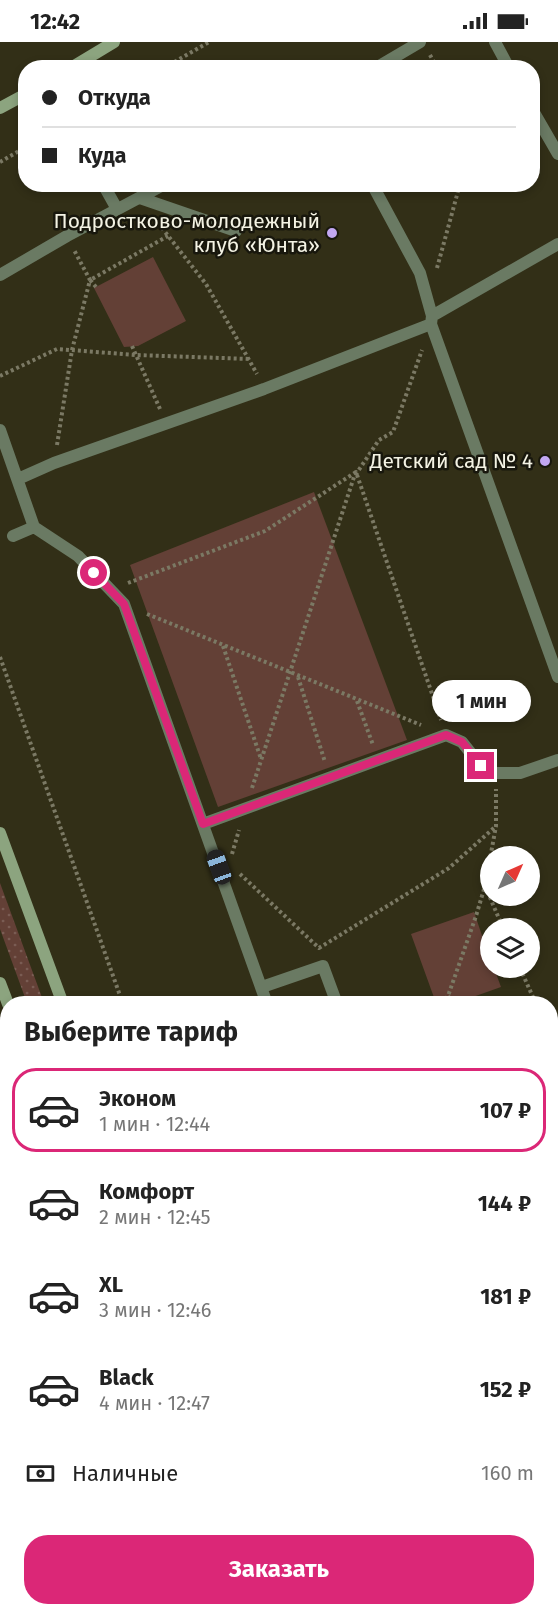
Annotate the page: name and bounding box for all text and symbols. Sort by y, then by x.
text: 12:42 [30,8,80,35]
text: Откуда [78,84,151,111]
text: Куда [78,142,127,169]
place label: Подростково-молодежный клуб «Юнта» [54,208,320,258]
marker: Подростково-молодежный клуб «Юнта» [325,226,339,240]
place label: Детский сад № 4 [369,448,533,474]
marker: Детский сад № 4 [538,454,552,468]
route start [80,559,107,586]
callout: 1 мин [432,679,530,721]
text: 1 мин [456,689,507,713]
route end [467,752,494,779]
north arrow [480,846,540,906]
map controls [480,846,540,978]
car [204,847,234,887]
button: layers [480,918,540,978]
text: Выберите тариф [24,1016,238,1048]
icon: car [27,1083,81,1137]
text: Эконом [99,1085,176,1112]
text: 107 ₽ [480,1097,531,1124]
text: 1 мин · 12:44 [99,1112,210,1136]
icon: car [27,1176,81,1230]
text: Комфорт [99,1178,194,1205]
text: 144 ₽ [478,1190,531,1217]
text: 2 мин · 12:45 [99,1205,211,1229]
icon: car [27,1269,81,1323]
text: XL [99,1271,123,1298]
text: 181 ₽ [480,1283,531,1310]
text: 3 мин · 12:46 [99,1298,212,1322]
icon: car [27,1362,81,1416]
text: Black [99,1364,154,1391]
text: 152 ₽ [480,1376,531,1403]
text: 4 мин · 12:47 [99,1391,210,1415]
icon: cash [24,1457,57,1490]
text: Наличные [72,1460,178,1487]
text: 160 m [481,1461,534,1485]
button: Заказать [24,1535,534,1604]

